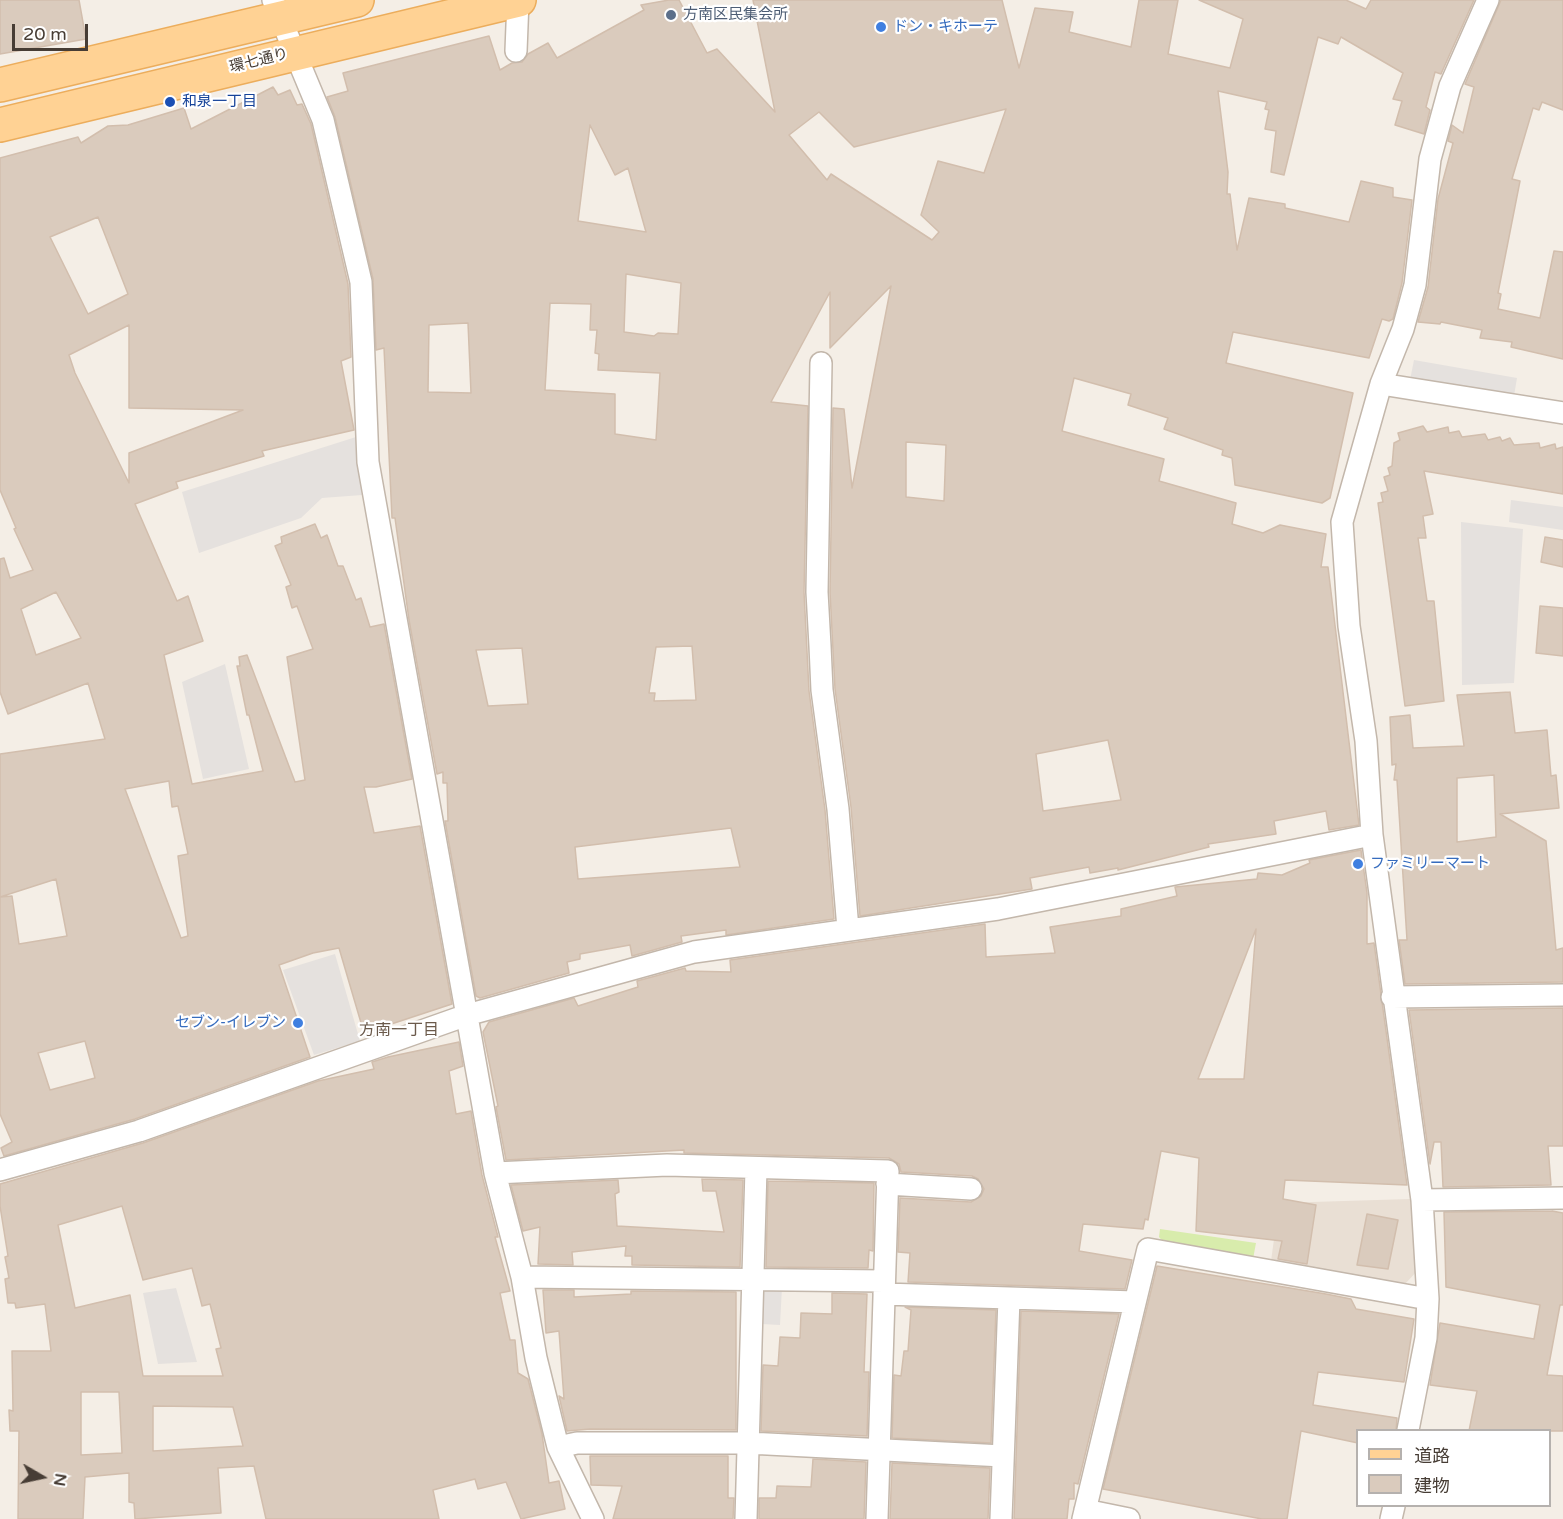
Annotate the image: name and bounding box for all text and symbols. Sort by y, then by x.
place label: 方南区民集会所 [683,6,788,24]
marker: 方南区民集会所 [664,8,678,22]
scale bar [15,12,92,50]
place label: ドン・キホーテ [893,18,998,36]
marker: ドン・キホーテ [874,20,888,34]
text: 20 m [23,23,67,45]
street label: 環七通り [228,45,290,77]
place label: 和泉一丁目 [182,93,257,111]
marker: 和泉一丁目 [163,95,177,109]
place label: ファミリーマート [1370,855,1490,873]
marker: ファミリーマート [1351,857,1365,871]
place label: セブン-イレブン [175,1014,286,1032]
marker: セブン-イレブン [291,1016,305,1030]
district label: 方南一丁目 [359,1021,439,1041]
legend [1356,1429,1551,1507]
text: 道路 [1414,1445,1450,1467]
north arrow [12,1447,72,1507]
text: N [49,1472,71,1488]
text: 建物 [1414,1475,1450,1497]

